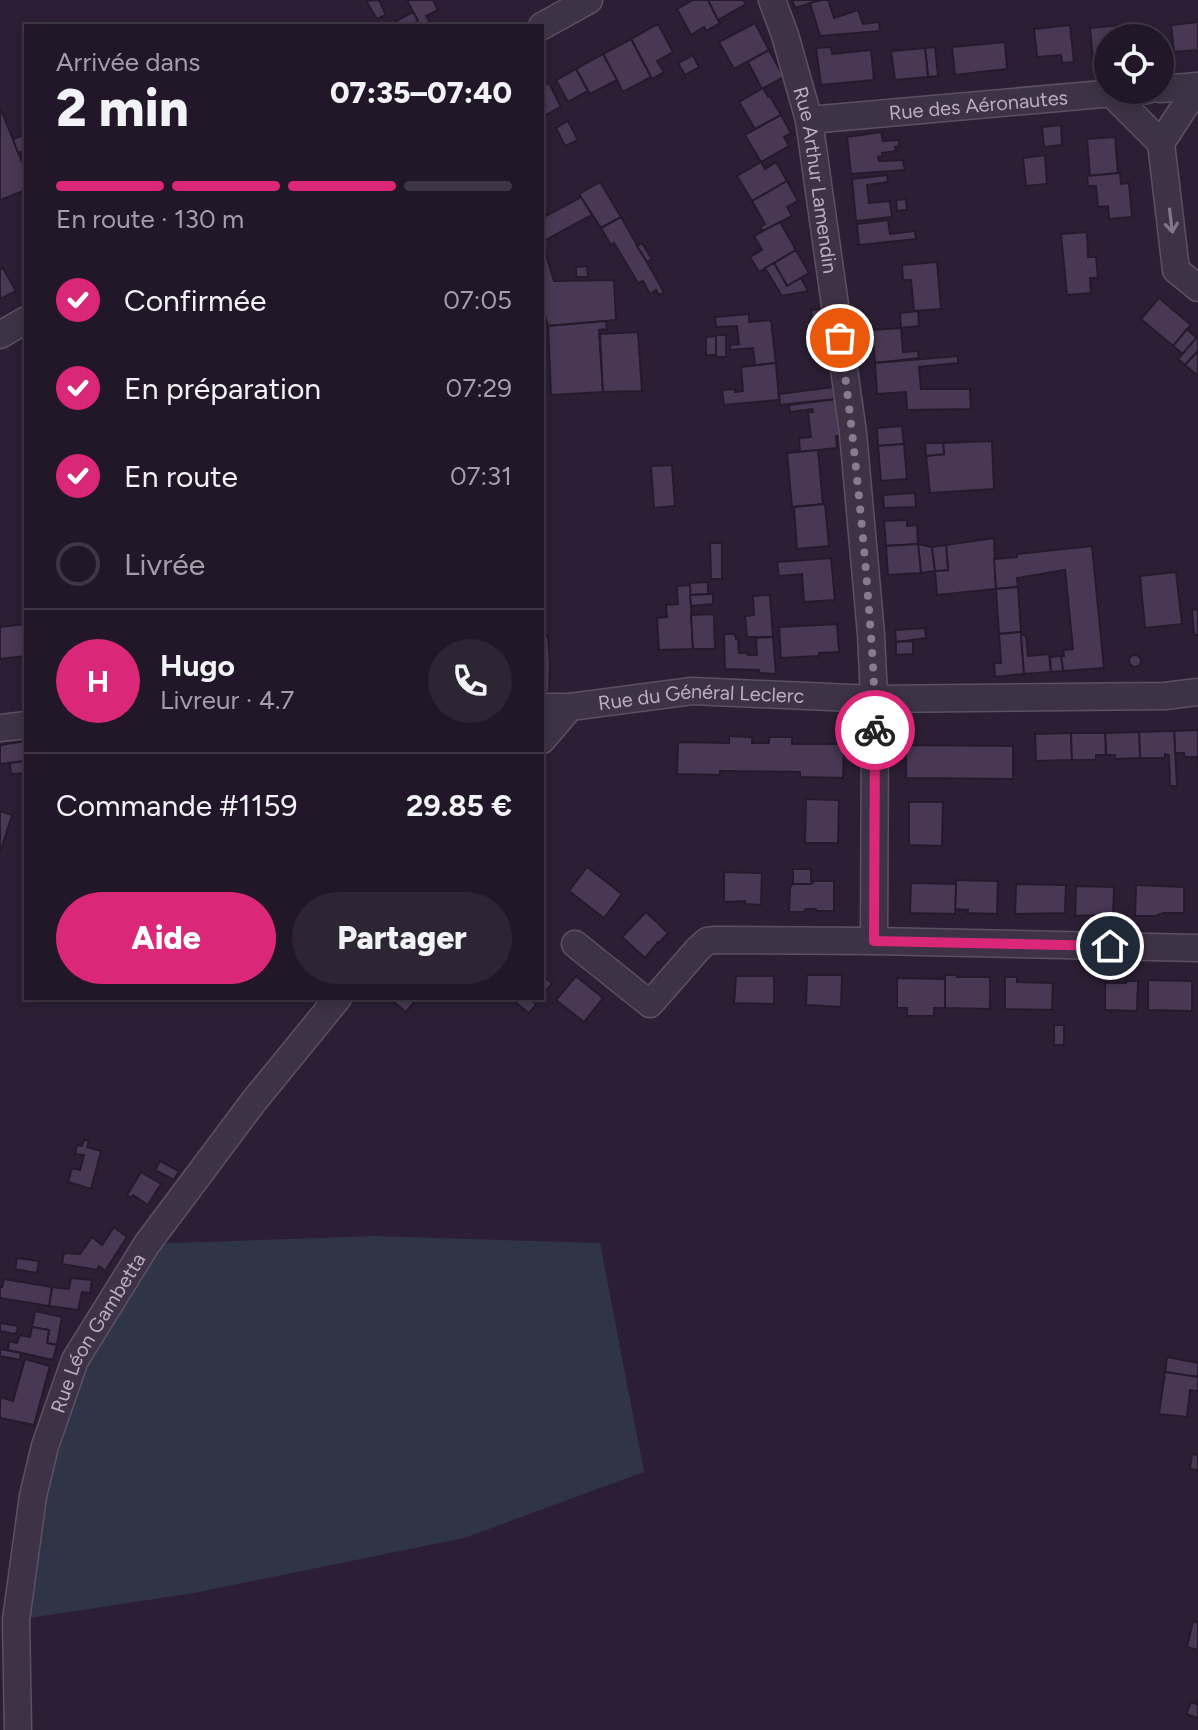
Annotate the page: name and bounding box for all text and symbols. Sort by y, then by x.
map controls [1094,24,1174,104]
button: locate [1094,24,1174,104]
text: Arrivée dans [56,46,200,78]
text: 07:35–07:40 [330,74,512,111]
text: 2 min [56,77,189,139]
street label: Rue Arthur Lamendin [788,84,842,275]
street label: Rue des Aéronautes [888,85,1069,125]
text: En route · 130 m [56,203,244,235]
one-way arrow [1163,207,1178,234]
icon: check [56,278,100,322]
text: Confirmée [124,282,266,319]
text: 07:05 [443,284,512,316]
pin [806,304,874,372]
icon: bag [818,316,862,360]
icon: check [56,366,100,410]
text: En préparation [124,370,321,407]
text: 07:29 [446,372,512,404]
icon: check [56,454,100,498]
text: En route [124,458,238,495]
text: 07:31 [450,460,512,492]
text: Livrée [124,546,205,583]
button: phone [428,639,512,723]
text: Hugo [160,647,235,684]
text: H [87,663,109,700]
street label: Rue du Général Leclerc [597,679,805,715]
text: Livreur · 4.7 [160,684,294,716]
courier [835,690,915,770]
icon: bike [853,708,897,752]
text: Commande #1159 [56,787,297,824]
text: 29.85 € [406,787,512,824]
button: Aide [56,892,276,984]
button: Partager [292,892,512,984]
pin [1076,912,1144,980]
icon: home [1088,924,1132,968]
street label: Rue Léon Gambetta [45,1248,151,1416]

